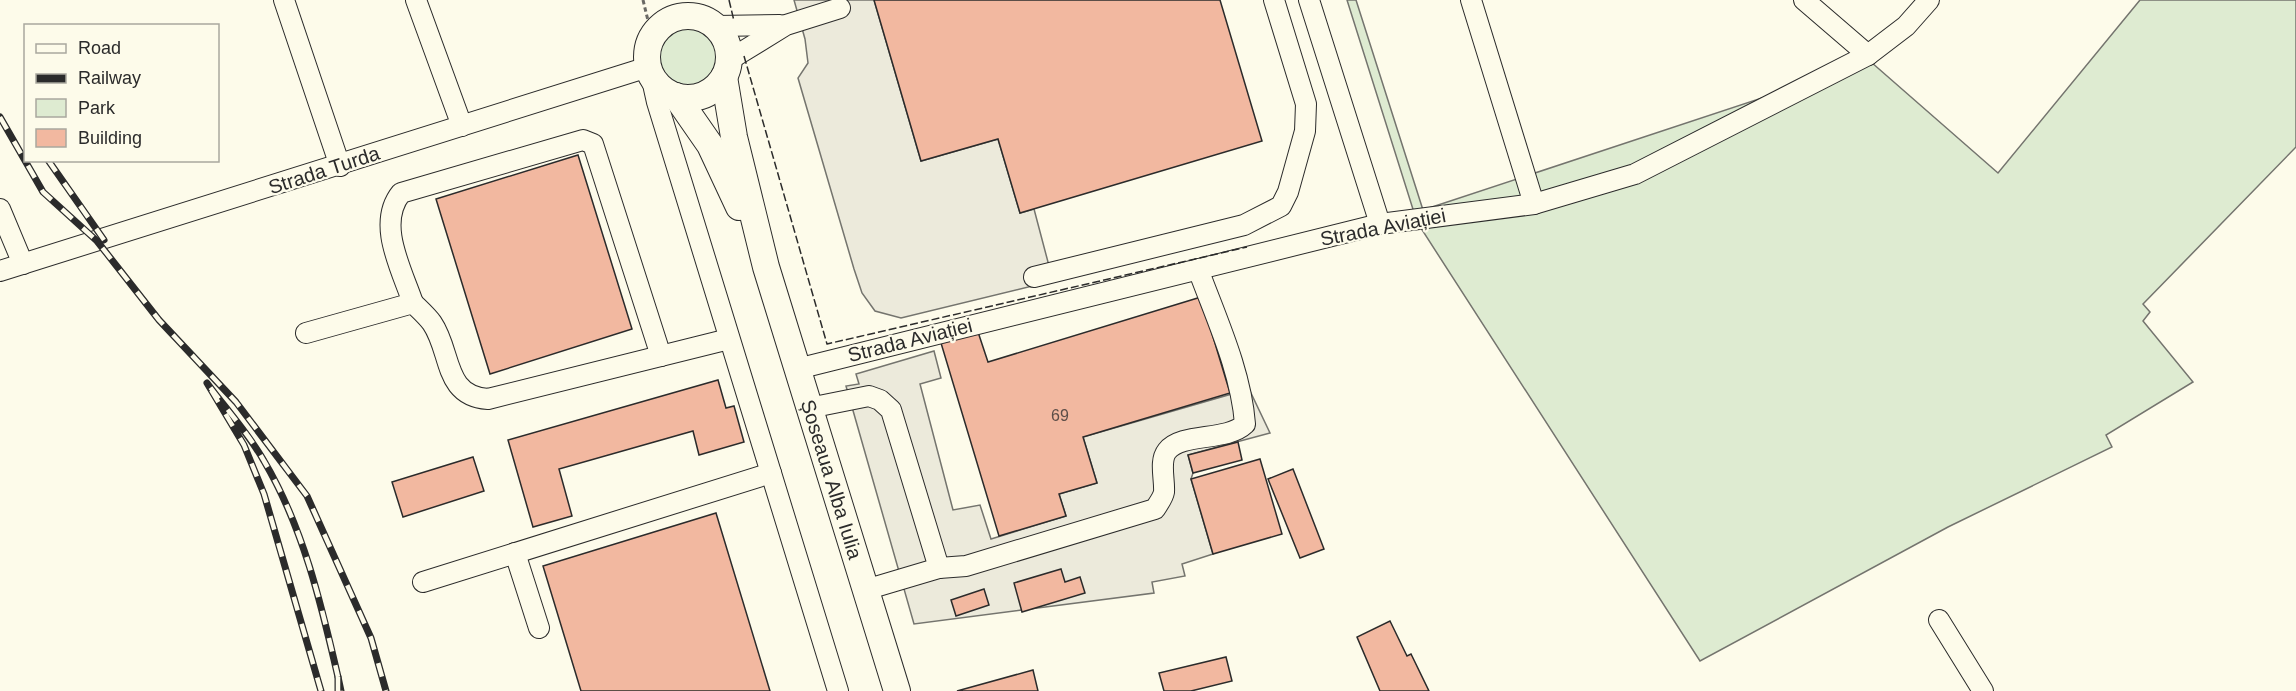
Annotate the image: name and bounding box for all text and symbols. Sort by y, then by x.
legend [24,24,219,162]
text: Road [78,38,121,58]
text: Railway [78,68,141,88]
text: Park [78,98,116,118]
text: Building [78,128,142,148]
street label: Strada Turda [266,141,383,198]
street label: Strada Aviației [1318,204,1448,250]
street label: Strada Aviației [845,314,975,366]
street label: Șoseaua Alba Iulia [797,397,867,563]
house number: 69 [1051,407,1069,424]

